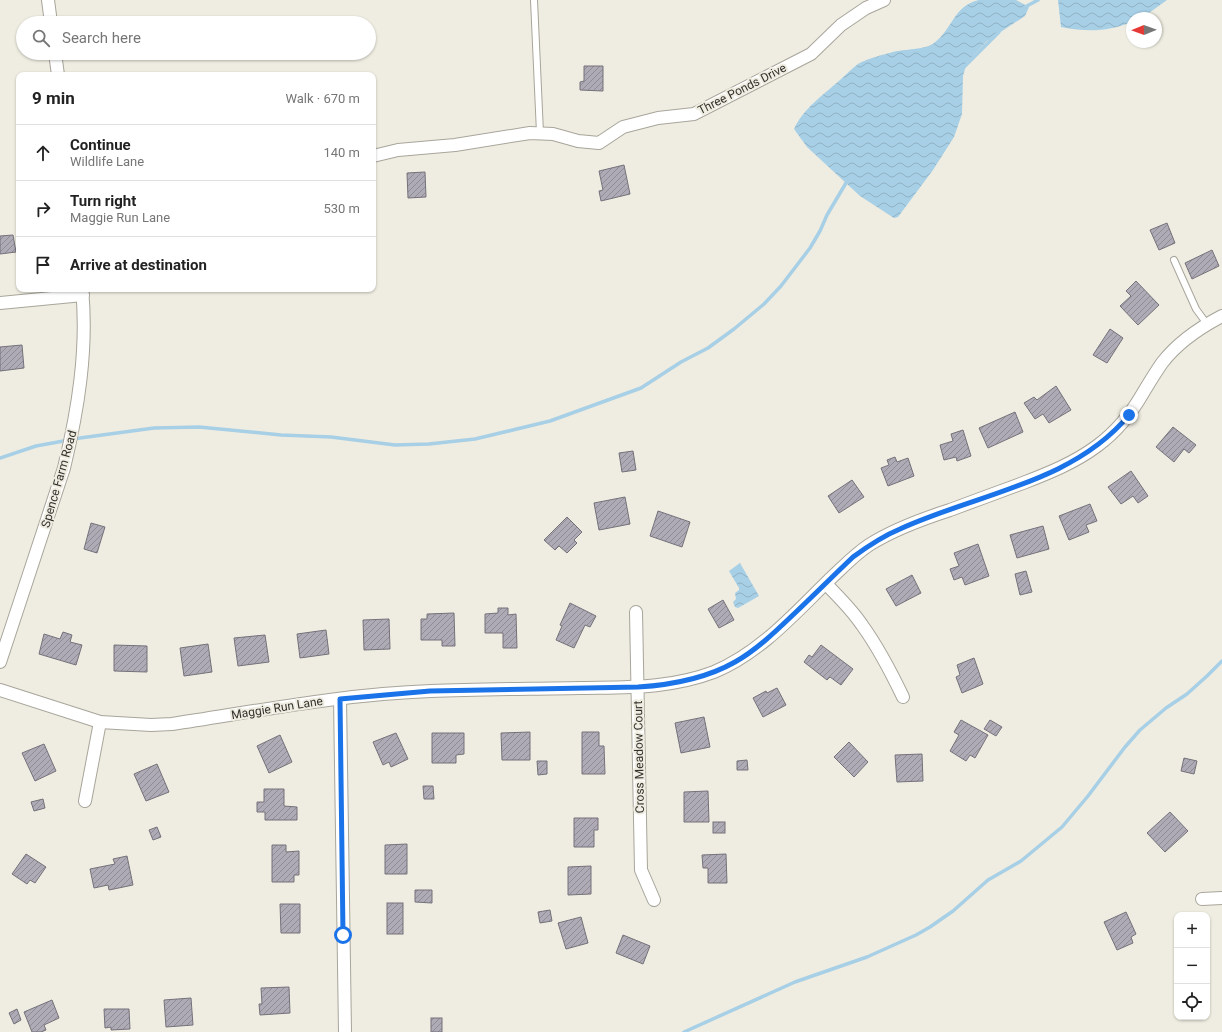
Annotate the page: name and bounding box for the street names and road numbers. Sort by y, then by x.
street label: Three Ponds Drive [695,61,789,117]
street label: Spence Farm Road [38,429,80,529]
street label: Maggie Run Lane [230,694,324,722]
street label: Cross Meadow Court [631,701,647,813]

